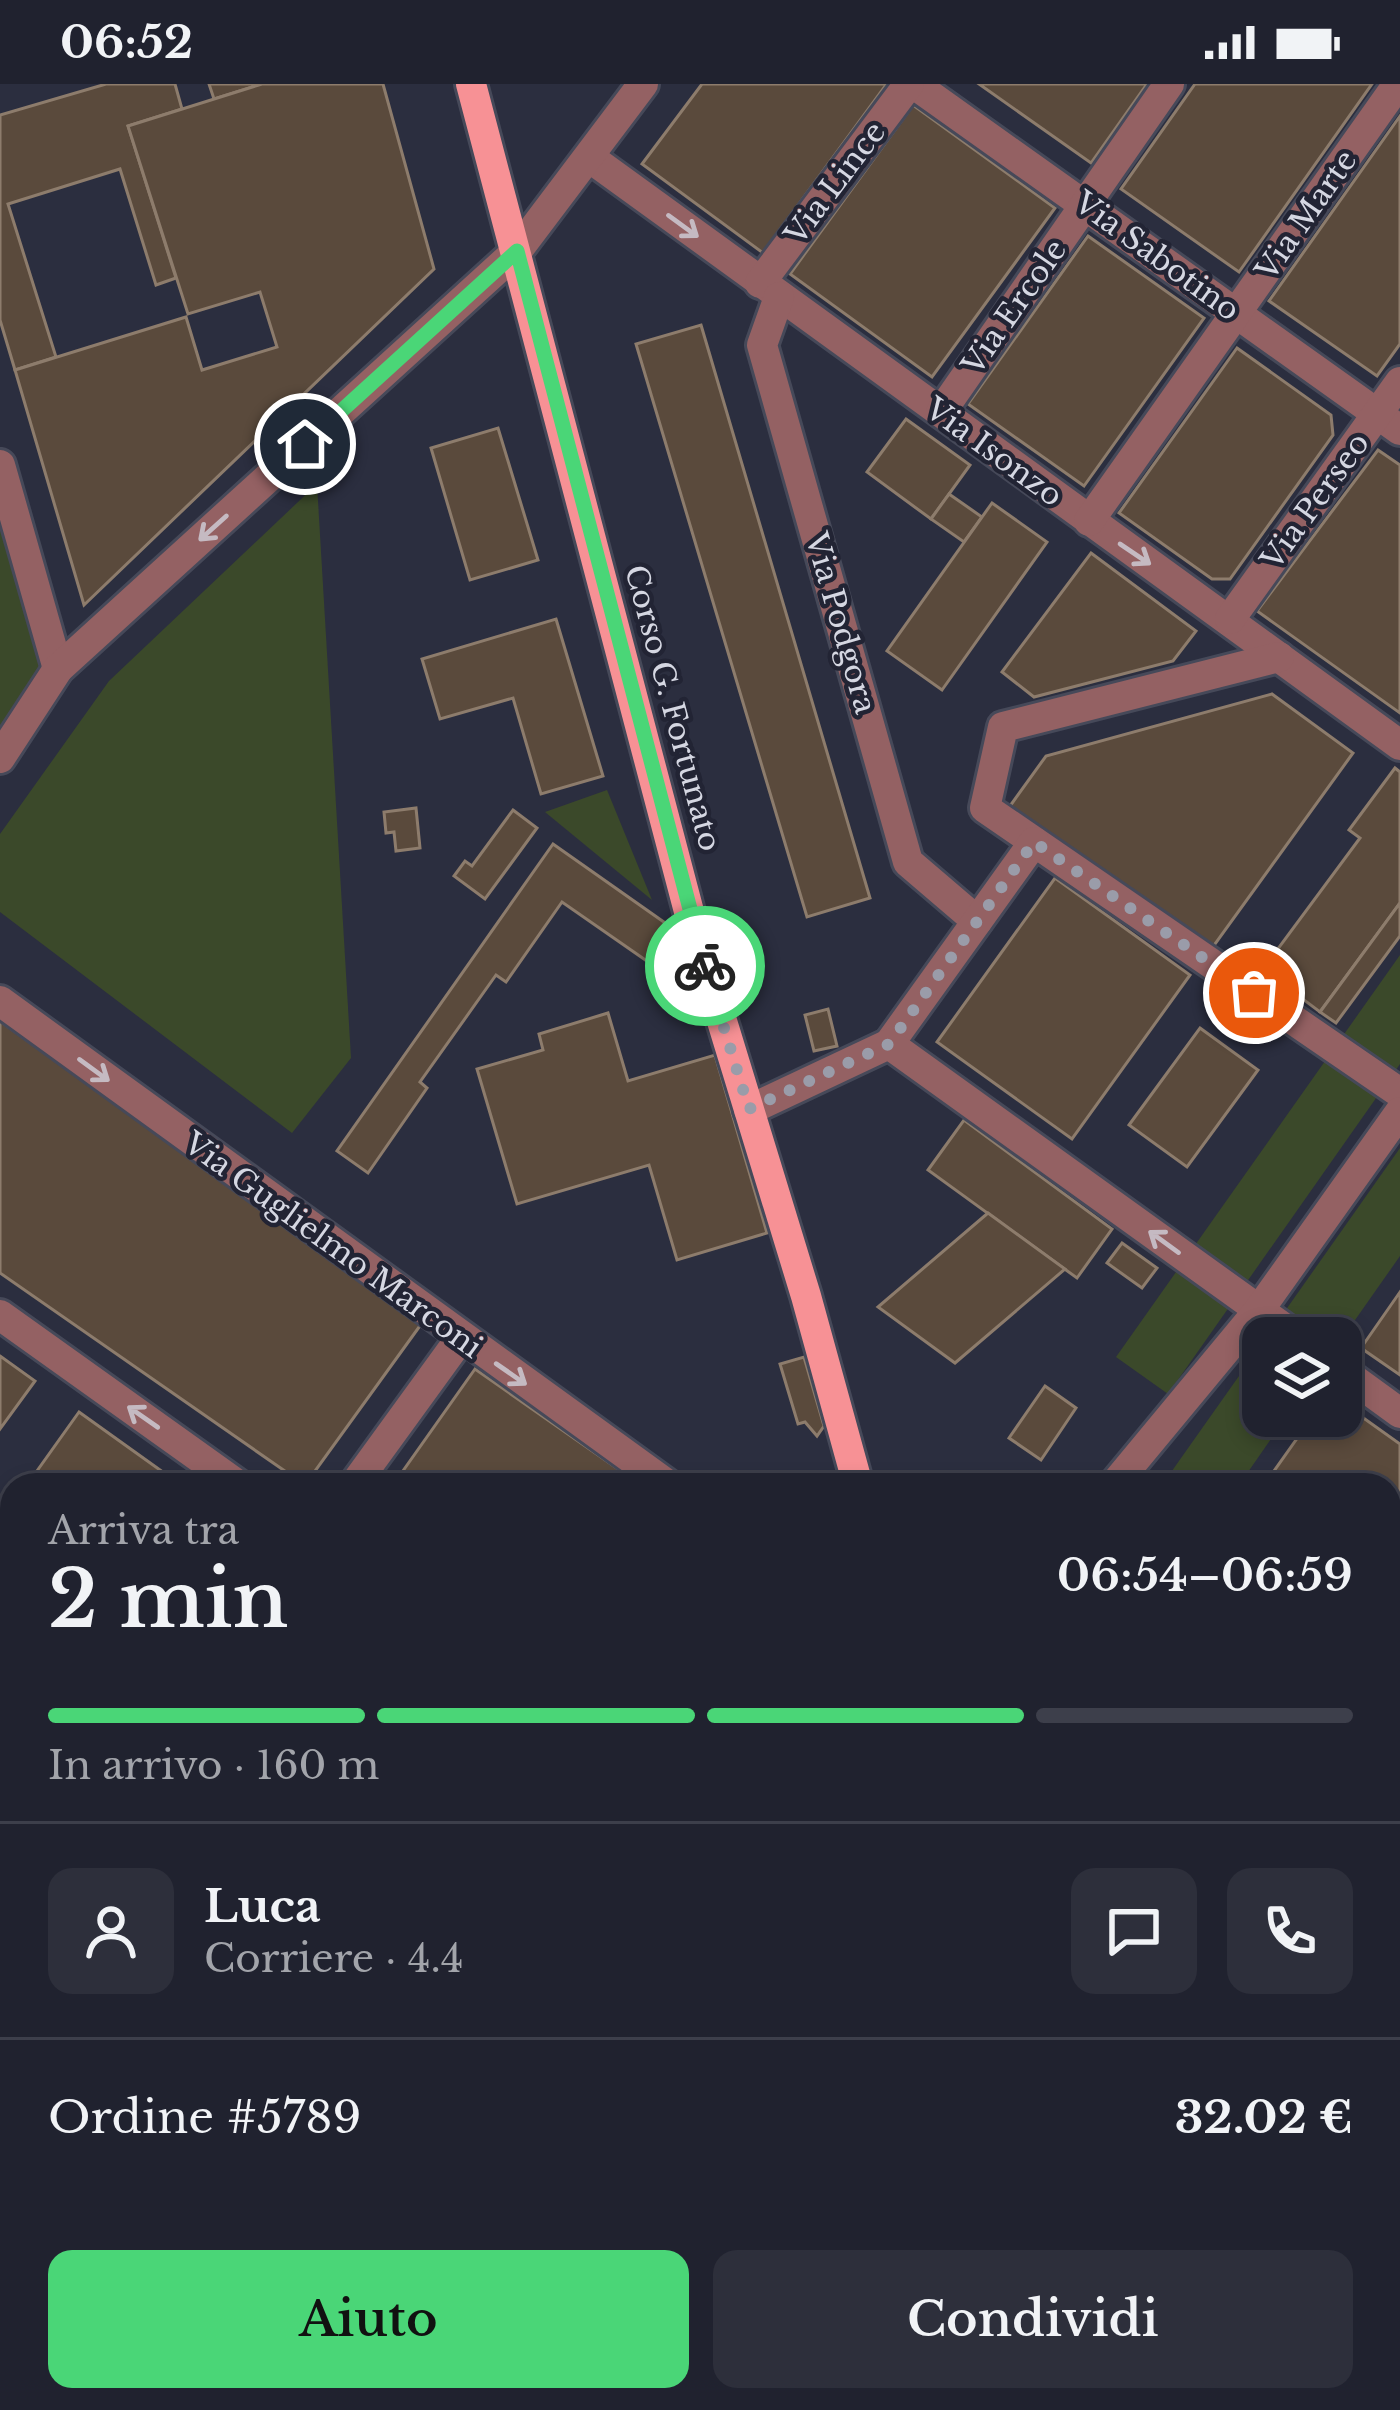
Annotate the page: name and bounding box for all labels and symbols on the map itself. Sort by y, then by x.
street label: Via Lince [776,114,893,253]
street label: Via Marte [1247,143,1364,288]
street label: Via Sabotino [1066,183,1247,328]
one-way arrow [667,213,699,239]
street label: Via Ercole [953,232,1074,383]
street label: Via Isonzo [917,389,1070,514]
pin [254,393,356,495]
street label: Via Perseo [1252,425,1377,577]
one-way arrow [198,514,228,541]
street label: Via Podgora [797,527,885,718]
one-way arrow [1118,541,1152,566]
street label: Corso G. Fortunato [617,561,729,855]
courier [645,906,765,1026]
pin [1203,942,1305,1044]
one-way arrow [77,1057,110,1082]
street label: Via Guglielmo Marconi [176,1124,489,1366]
one-way arrow [1148,1229,1181,1255]
one-way arrow [494,1361,527,1386]
one-way arrow [127,1405,160,1430]

